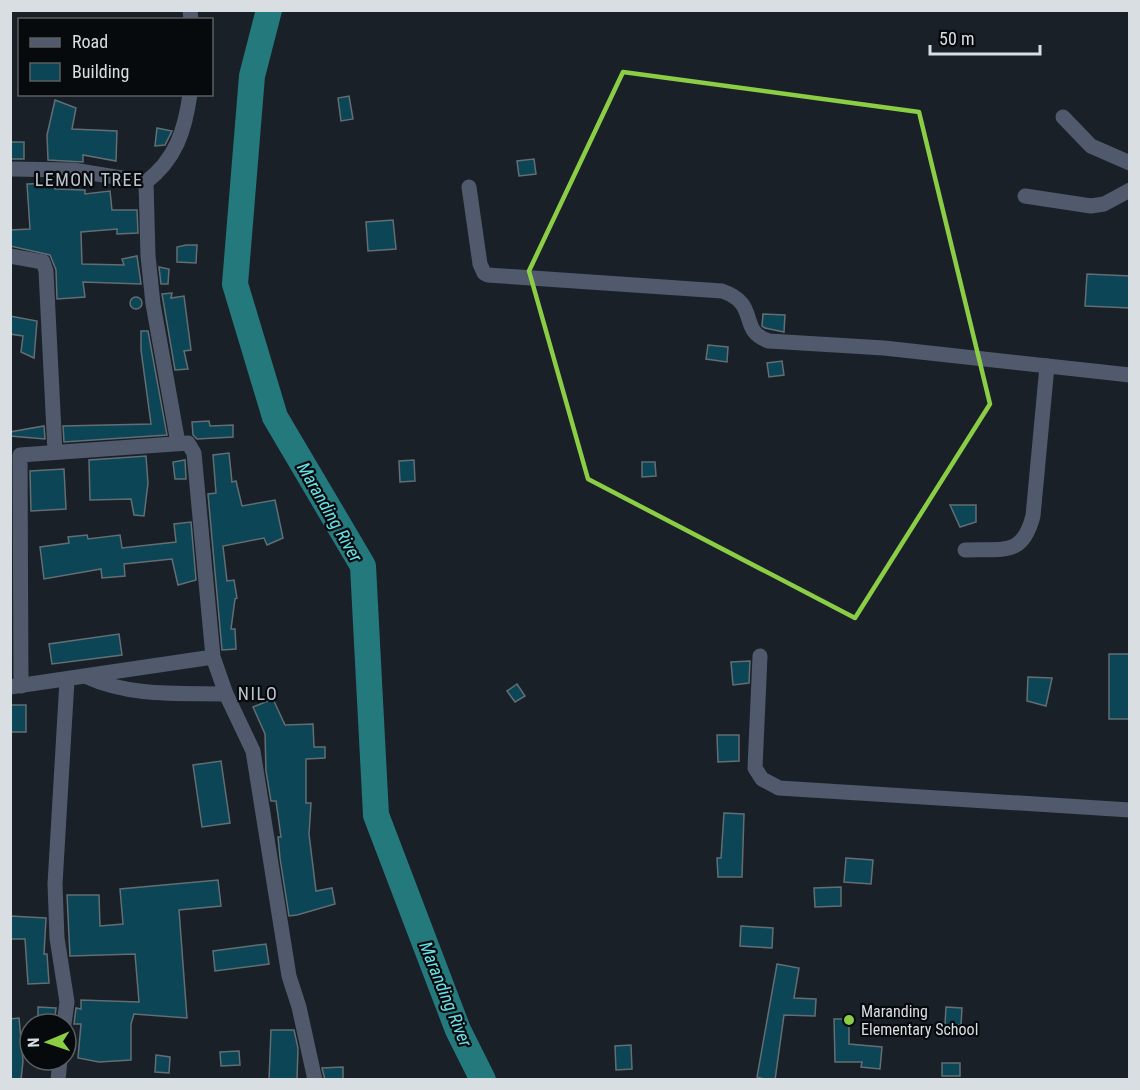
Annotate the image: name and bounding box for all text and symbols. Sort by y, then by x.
legend [18,18,213,96]
scale bar [930,18,1040,56]
text: 50 m [939,28,974,49]
text: Road [72,31,108,52]
text: Building [72,61,129,82]
district label: LEMON TREE [35,169,143,190]
water label: Maranding River [293,459,367,566]
district label: NILO [238,683,278,704]
water label: Maranding River [415,938,477,1050]
place label: Maranding Elementary School [861,1002,978,1039]
north arrow [18,1012,78,1072]
marker: Maranding Elementary School [842,1013,856,1027]
text: N [24,1037,43,1048]

